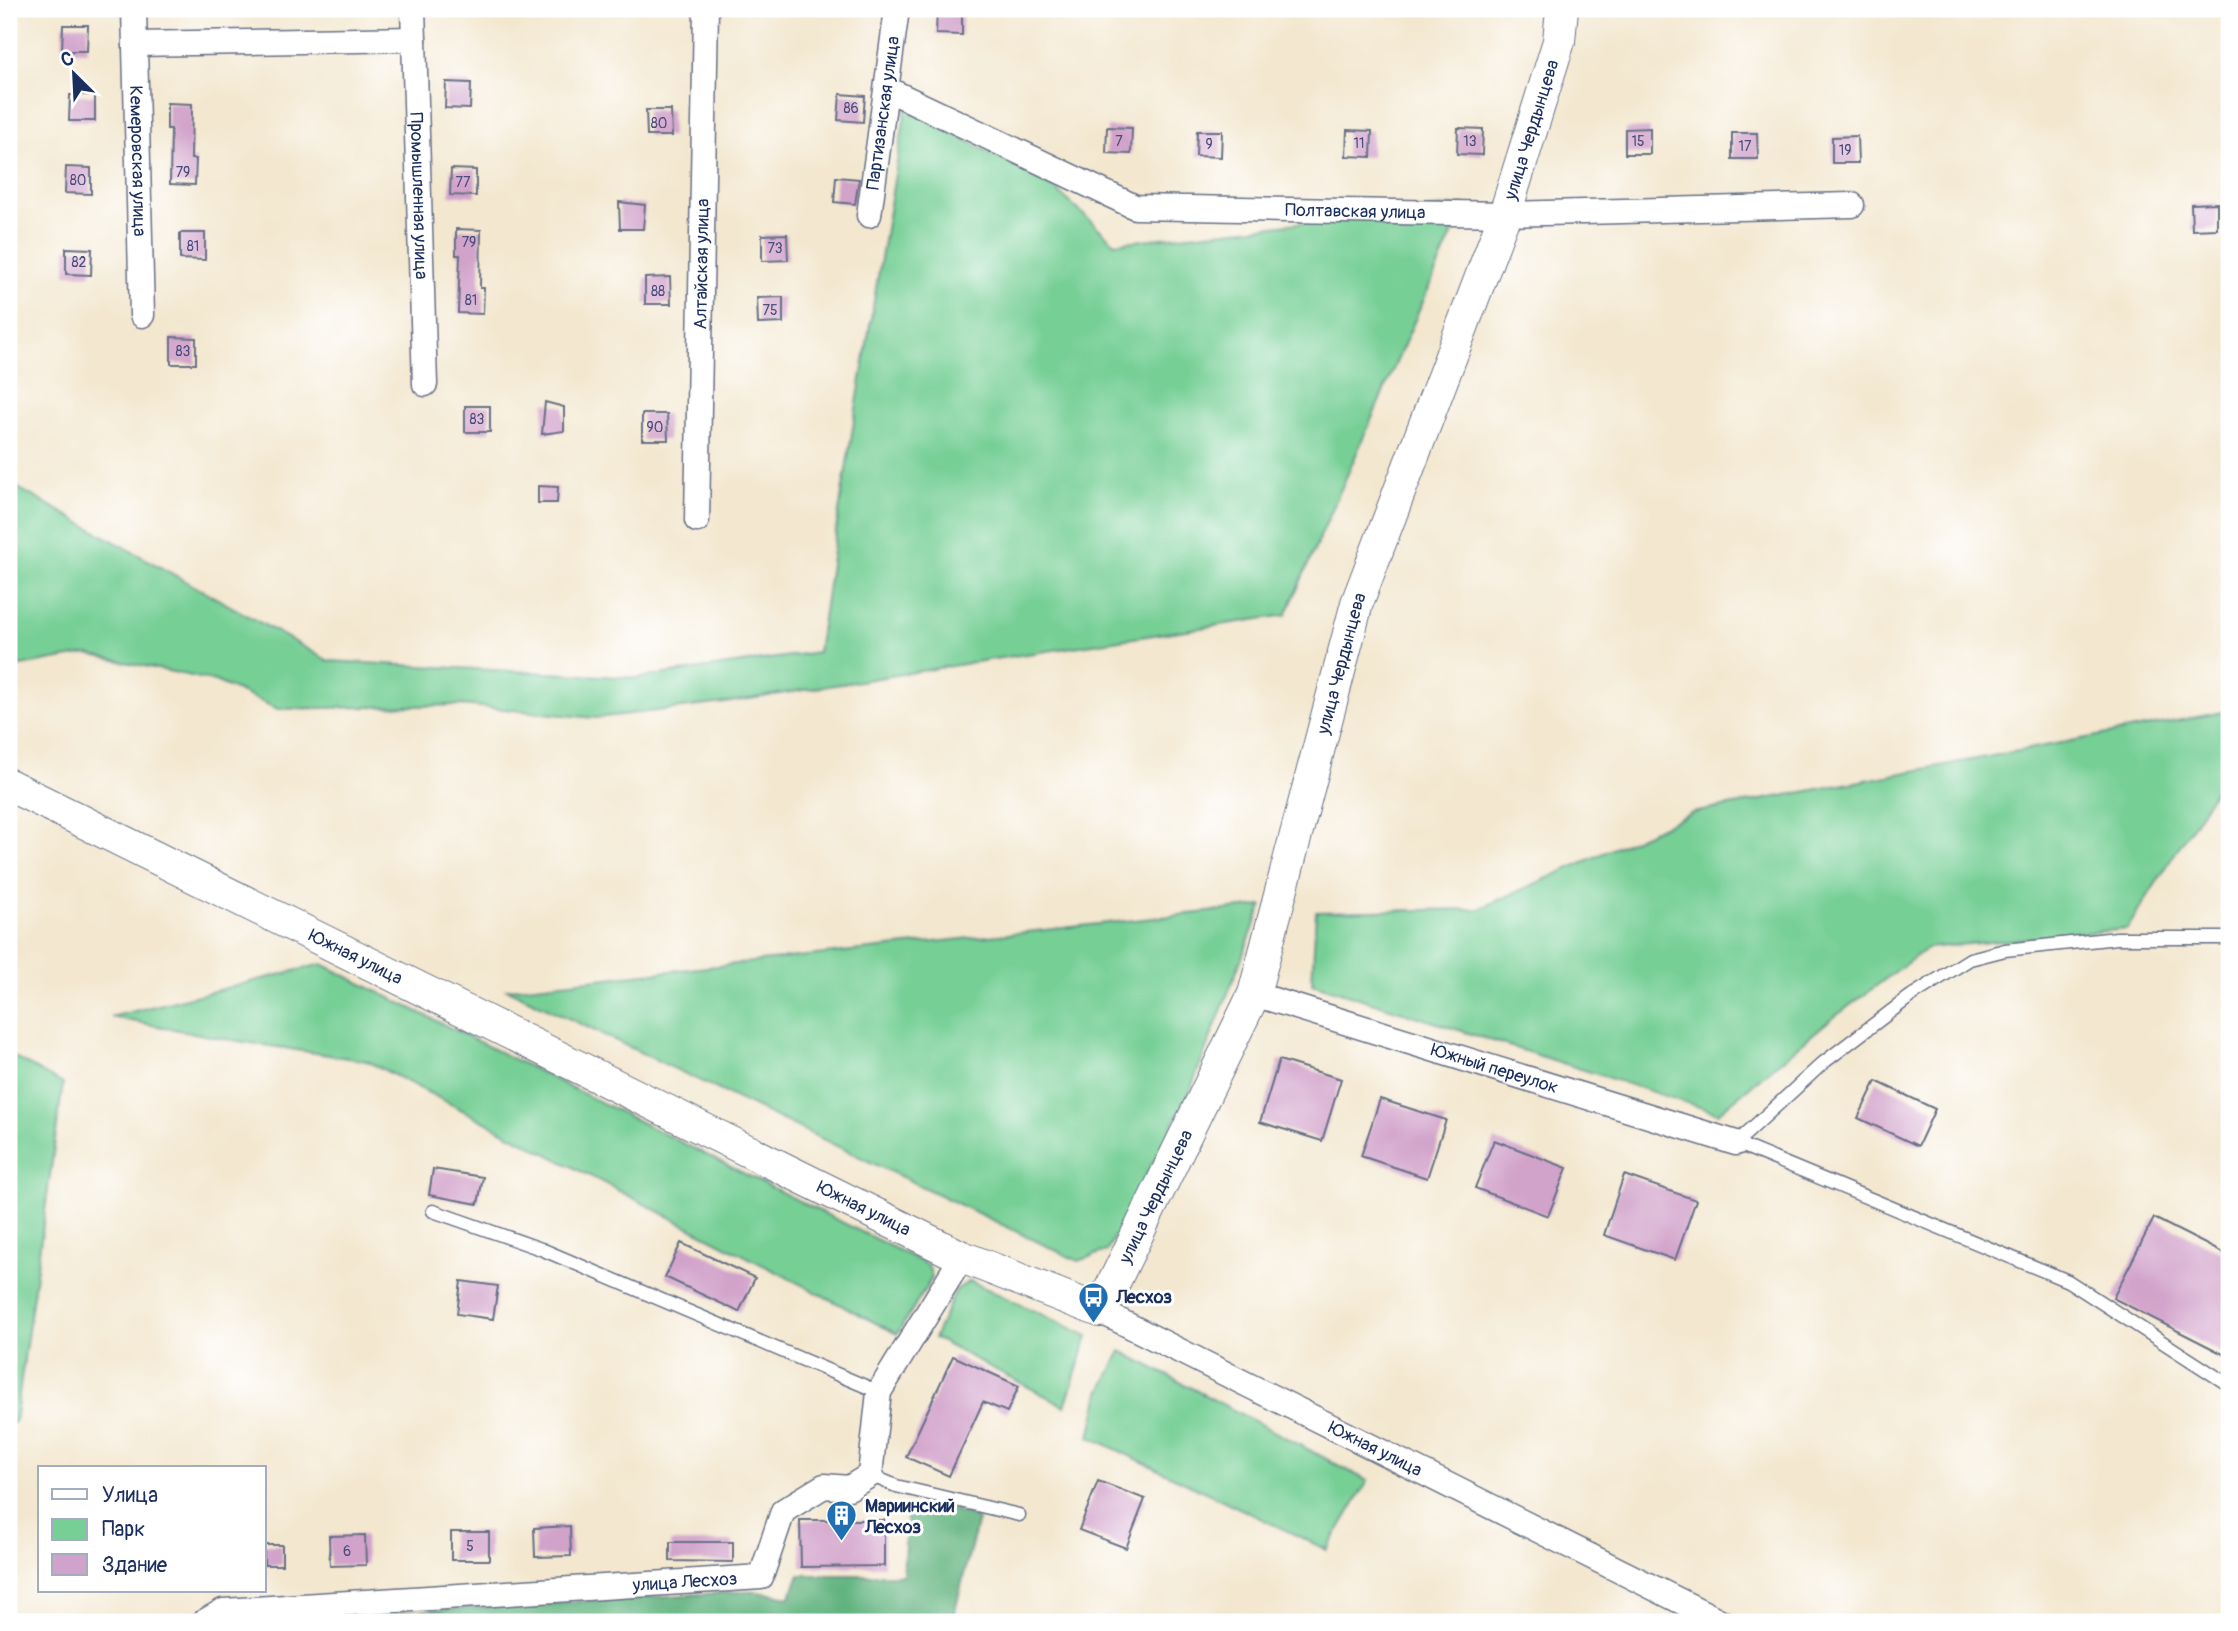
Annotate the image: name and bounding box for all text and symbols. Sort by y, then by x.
street label: Партизанская улица [862,35,905,191]
north arrow [38,38,108,108]
text: С [57,46,78,73]
street label: улица Чердынцева [1499,57,1564,204]
street label: Кемеровская улица [124,85,151,237]
house number: 86 [843,100,859,117]
street label: Промышленная улица [404,112,433,280]
house number: 80 [651,115,667,132]
house number: 7 [1115,133,1123,150]
house number: 13 [1463,133,1477,150]
house number: 15 [1631,133,1645,150]
house number: 11 [1354,135,1364,152]
house number: 9 [1205,136,1213,153]
house number: 17 [1739,138,1752,155]
house number: 19 [1839,142,1851,159]
house number: 79 [176,164,190,181]
house number: 80 [70,172,86,189]
house number: 77 [456,174,471,191]
street label: Алтайская улица [689,198,715,330]
street label: Полтавская улица [1285,199,1426,224]
house number: 79 [462,234,476,251]
house number: 81 [187,238,199,255]
house number: 73 [767,240,783,257]
house number: 82 [72,254,87,271]
house number: 88 [651,283,665,300]
house number: 81 [465,292,477,309]
house number: 75 [763,302,778,319]
house number: 83 [176,343,191,360]
house number: 83 [470,411,485,428]
house number: 90 [647,419,663,436]
street label: улица Чердынцева [1312,589,1372,738]
street label: Южная улица [305,924,406,990]
street label: Южный переулок [1428,1038,1561,1099]
street label: улица Чердынцева [1113,1126,1198,1268]
street label: Южная улица [813,1176,914,1242]
bus stop icon: Лесхоз [1076,1280,1110,1324]
place label: Лесхоз [1115,1286,1172,1309]
street label: Южная улица [1325,1416,1426,1482]
legend [38,1466,266,1592]
text: Улица [102,1482,158,1509]
place label: Мариинский Лесхоз [864,1495,955,1539]
building icon: Мариинский Лесхоз [825,1499,859,1543]
text: Парк [102,1516,145,1543]
house number: 5 [466,1538,474,1555]
house number: 6 [343,1543,351,1560]
text: Здание [102,1552,168,1579]
street label: улица Лесхоз [631,1568,738,1597]

